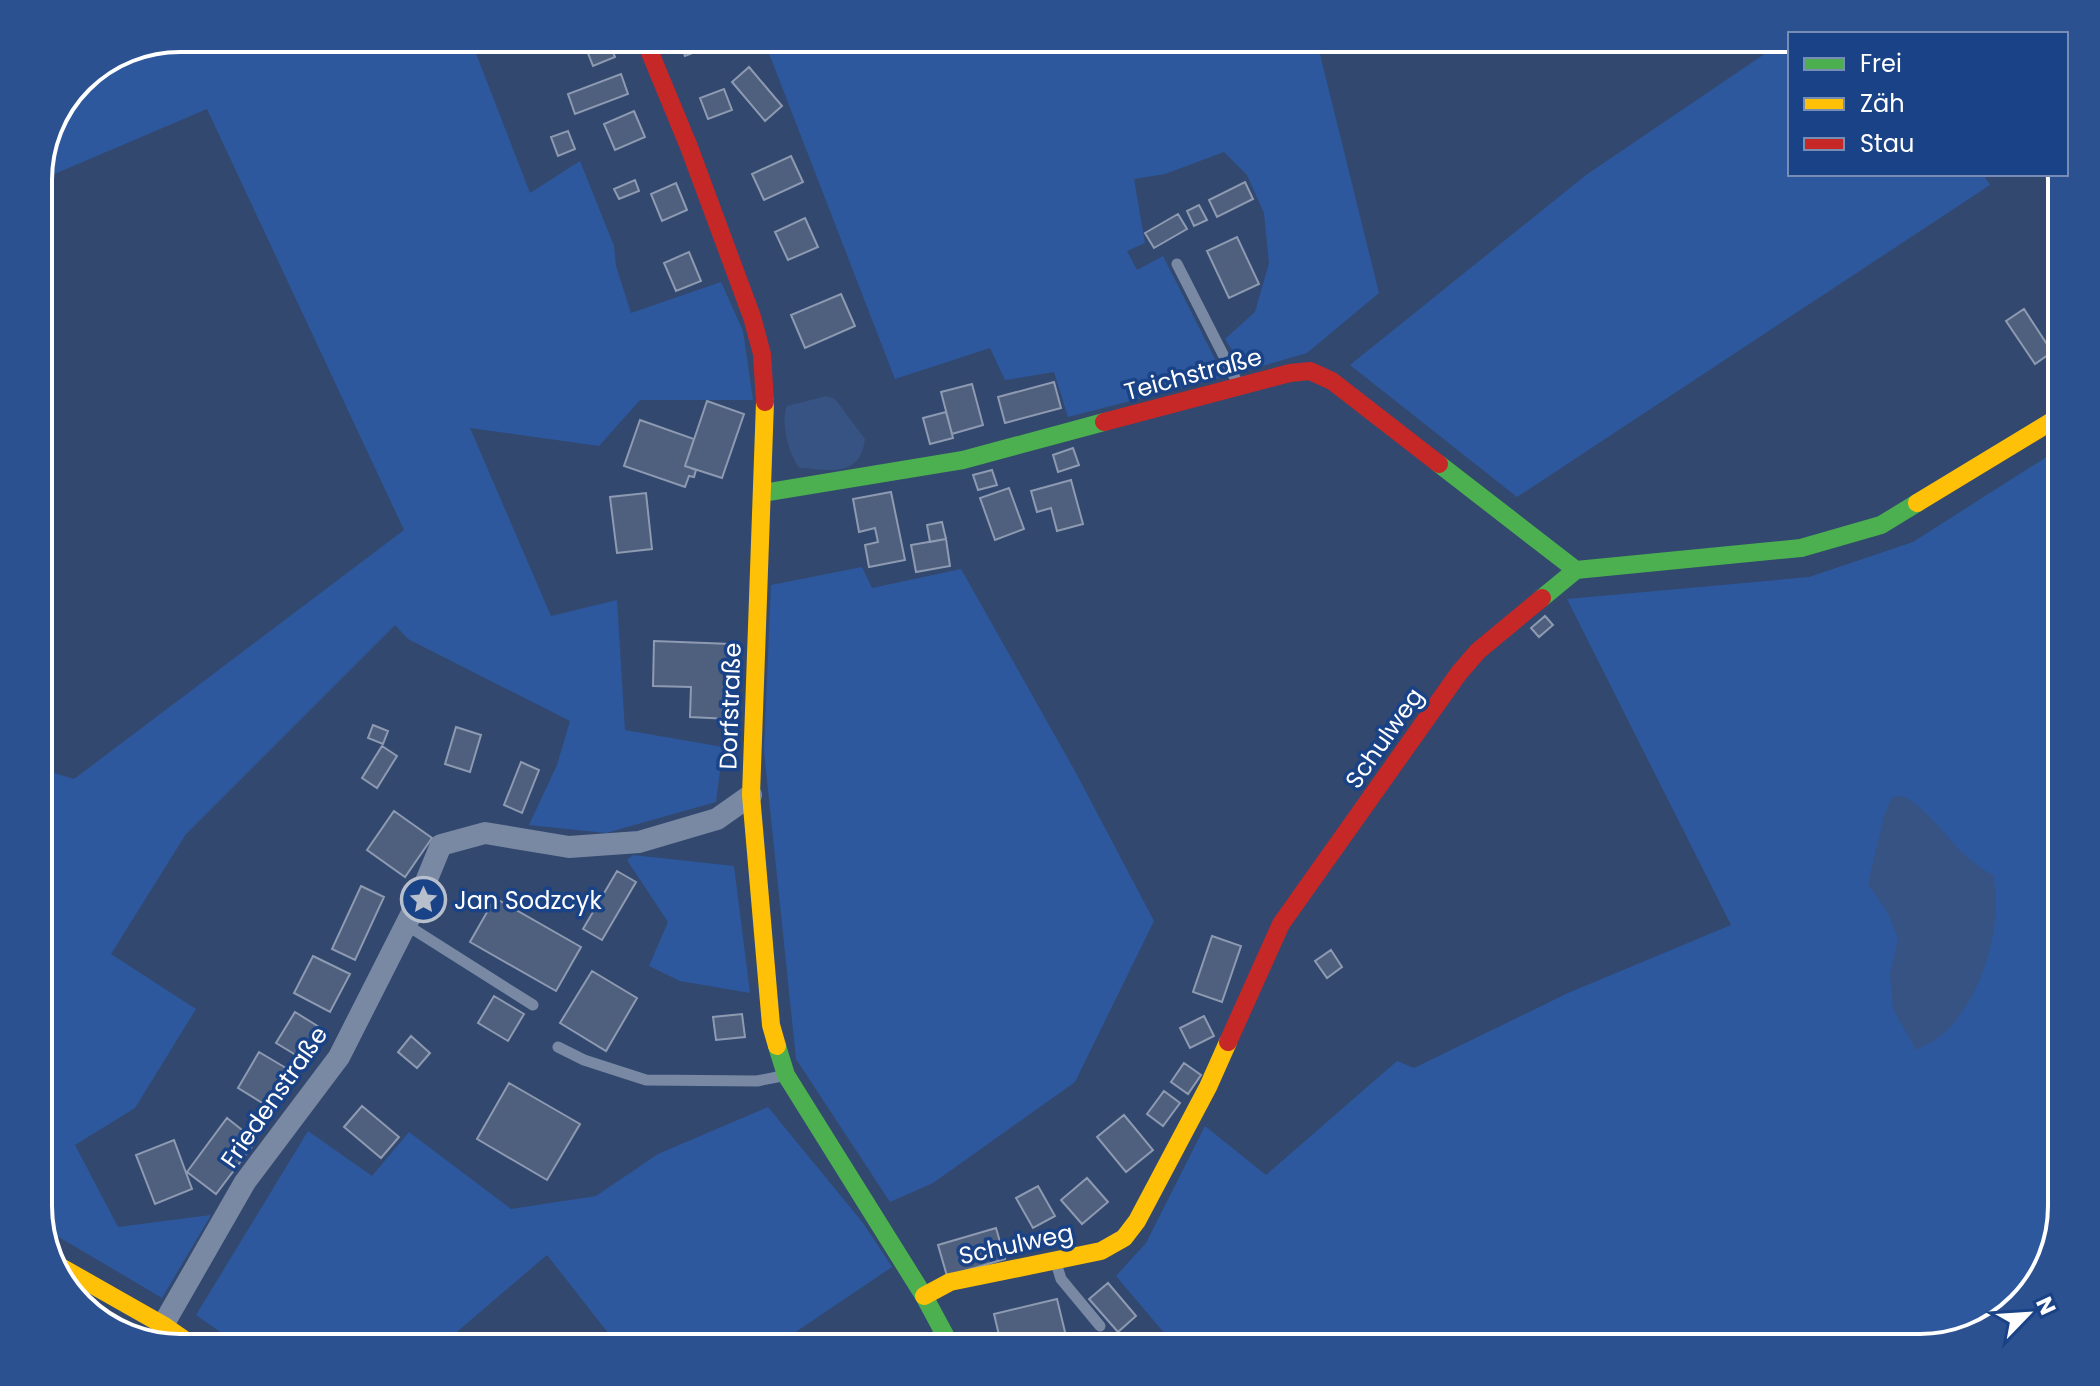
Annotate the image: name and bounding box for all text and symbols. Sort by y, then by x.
legend [1788,32,2068,176]
text: Frei [1860,47,1902,80]
text: Zäh [1860,87,1905,120]
text: Stau [1860,127,1914,160]
street label: Teichstraße [1120,340,1266,408]
street label: Dorfstraße [711,642,749,770]
street label: Schulweg [1337,681,1431,795]
place icon: Jan Sodzcyk [399,876,447,924]
place label: Jan Sodzcyk [454,884,602,917]
street label: Friedenstraße [213,1020,335,1174]
street label: Schulweg [956,1216,1076,1272]
north arrow [1988,1274,2068,1354]
text: N [2028,1292,2063,1320]

